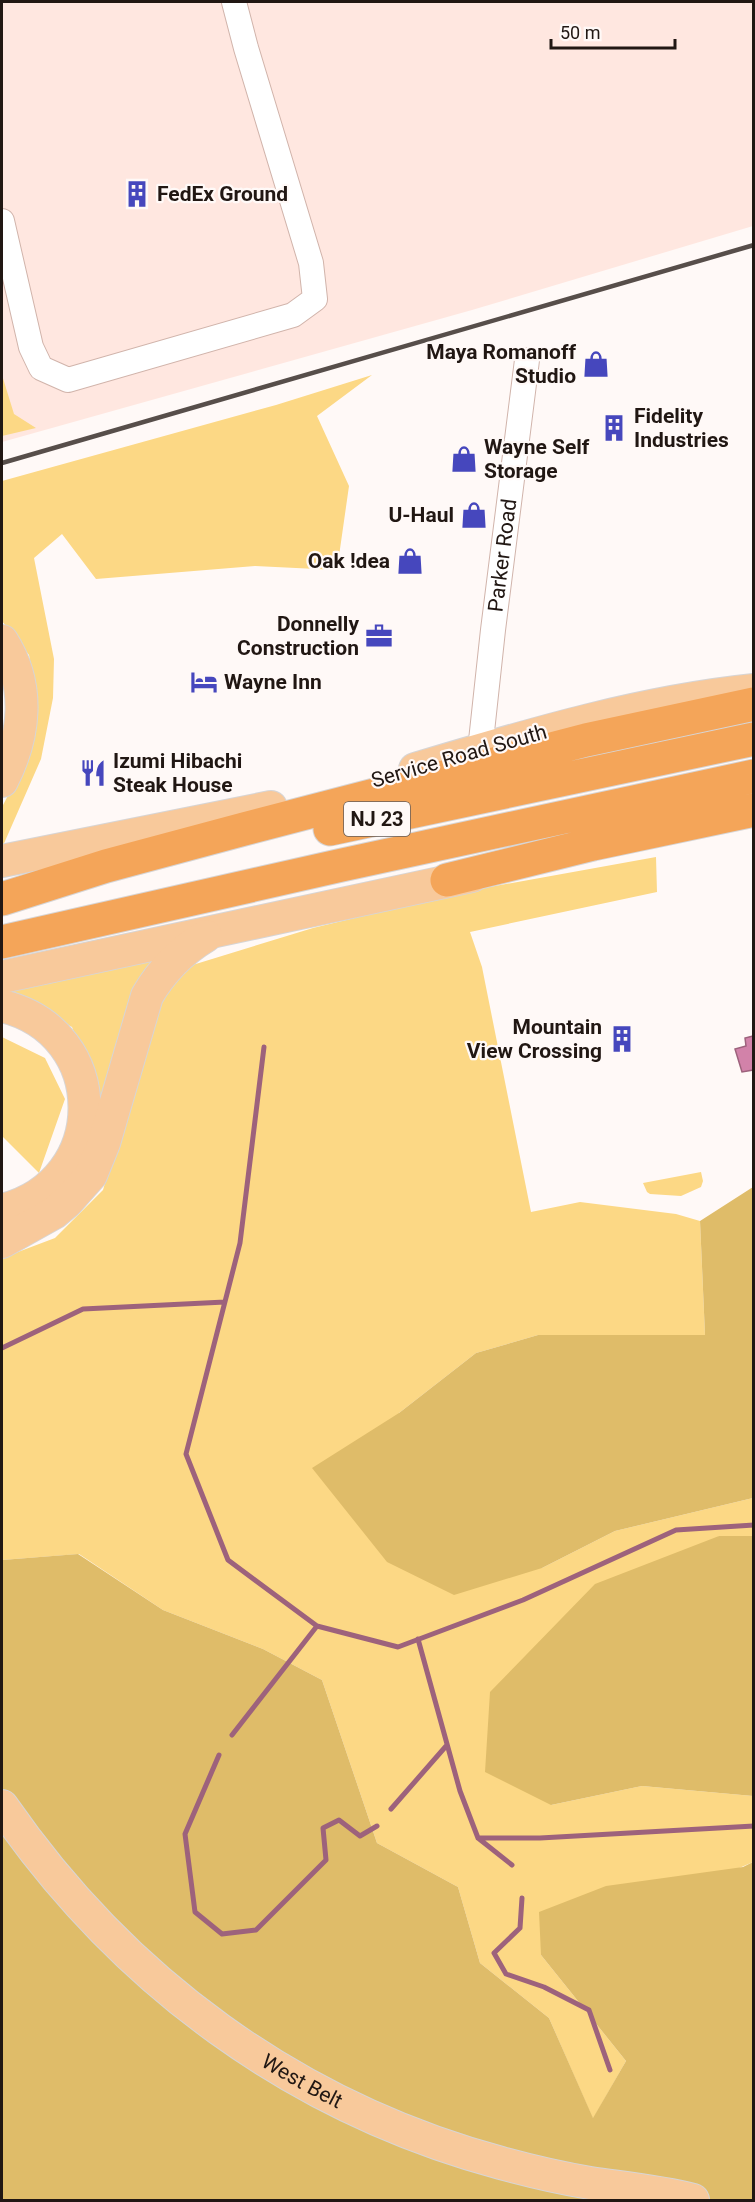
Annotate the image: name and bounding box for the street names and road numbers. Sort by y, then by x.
street label: Parker Road [483,497,521,613]
street label: Service Road South [369,719,549,793]
road number: NJ 23 [344,802,410,836]
street label: West Belt [257,2049,347,2113]

